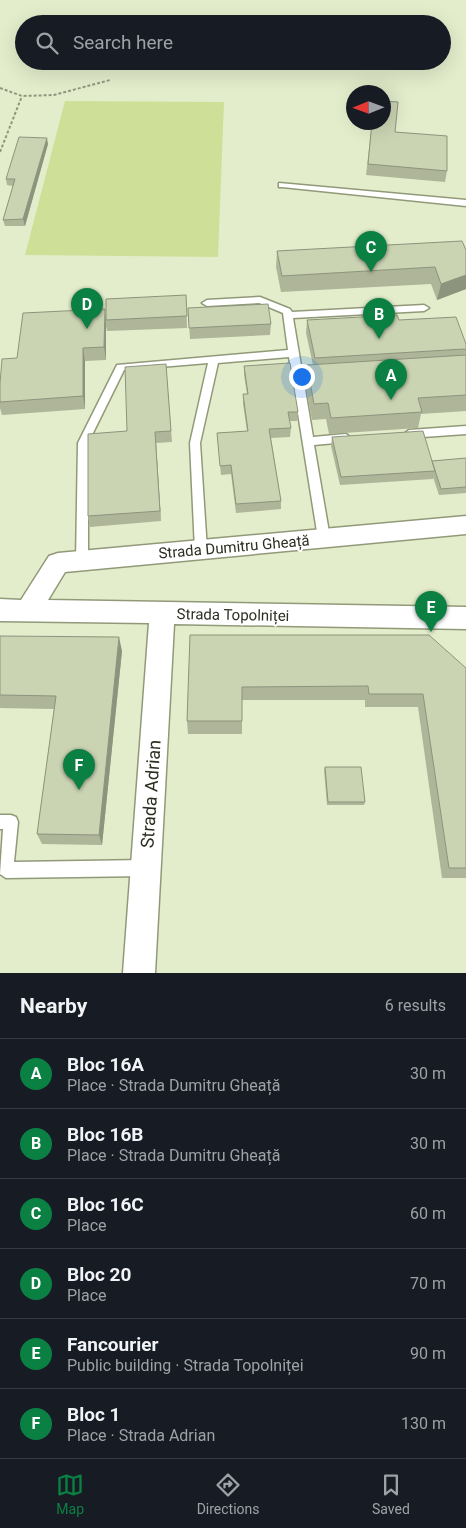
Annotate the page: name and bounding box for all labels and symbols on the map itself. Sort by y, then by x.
north arrow [346,85,391,130]
pin: C [355,231,387,272]
pin: D [71,288,103,329]
pin: B [363,298,395,339]
pin: A [375,359,407,400]
your location [289,364,315,390]
street label: Strada Dumitru Gheață [158,531,310,563]
pin: E [415,591,447,632]
street label: Strada Topolniței [177,605,289,625]
street label: Strada Adrian [136,739,165,849]
pin: F [63,749,95,790]

